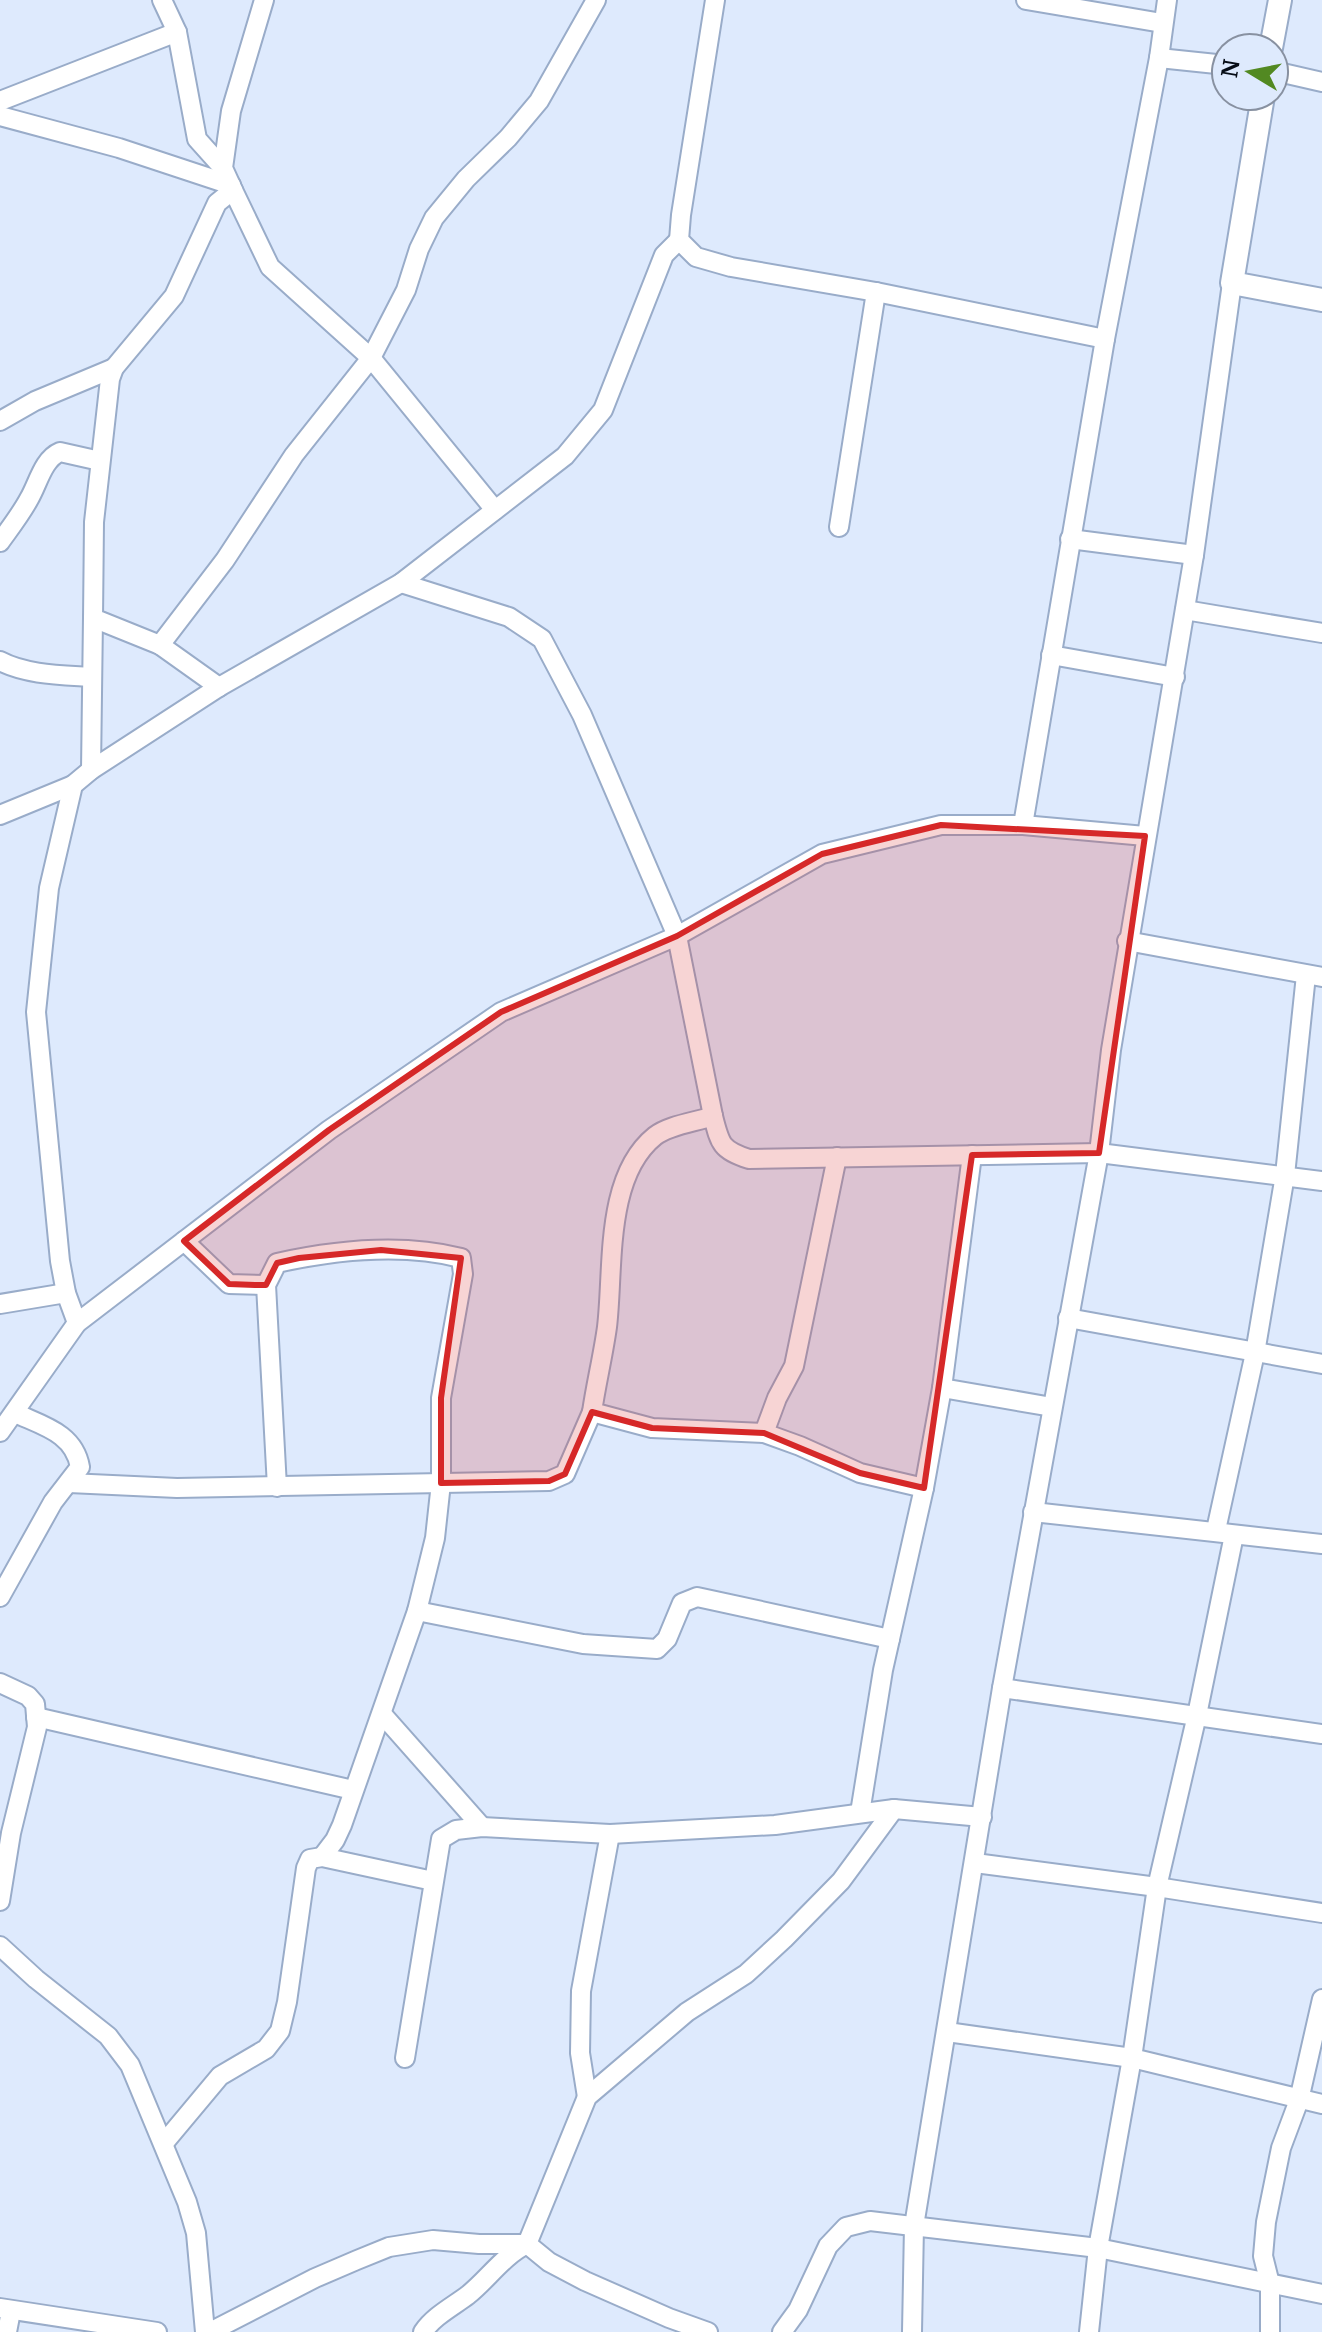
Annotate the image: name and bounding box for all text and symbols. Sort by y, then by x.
north arrow [1210,32,1290,112]
text: N [1215,57,1246,80]

